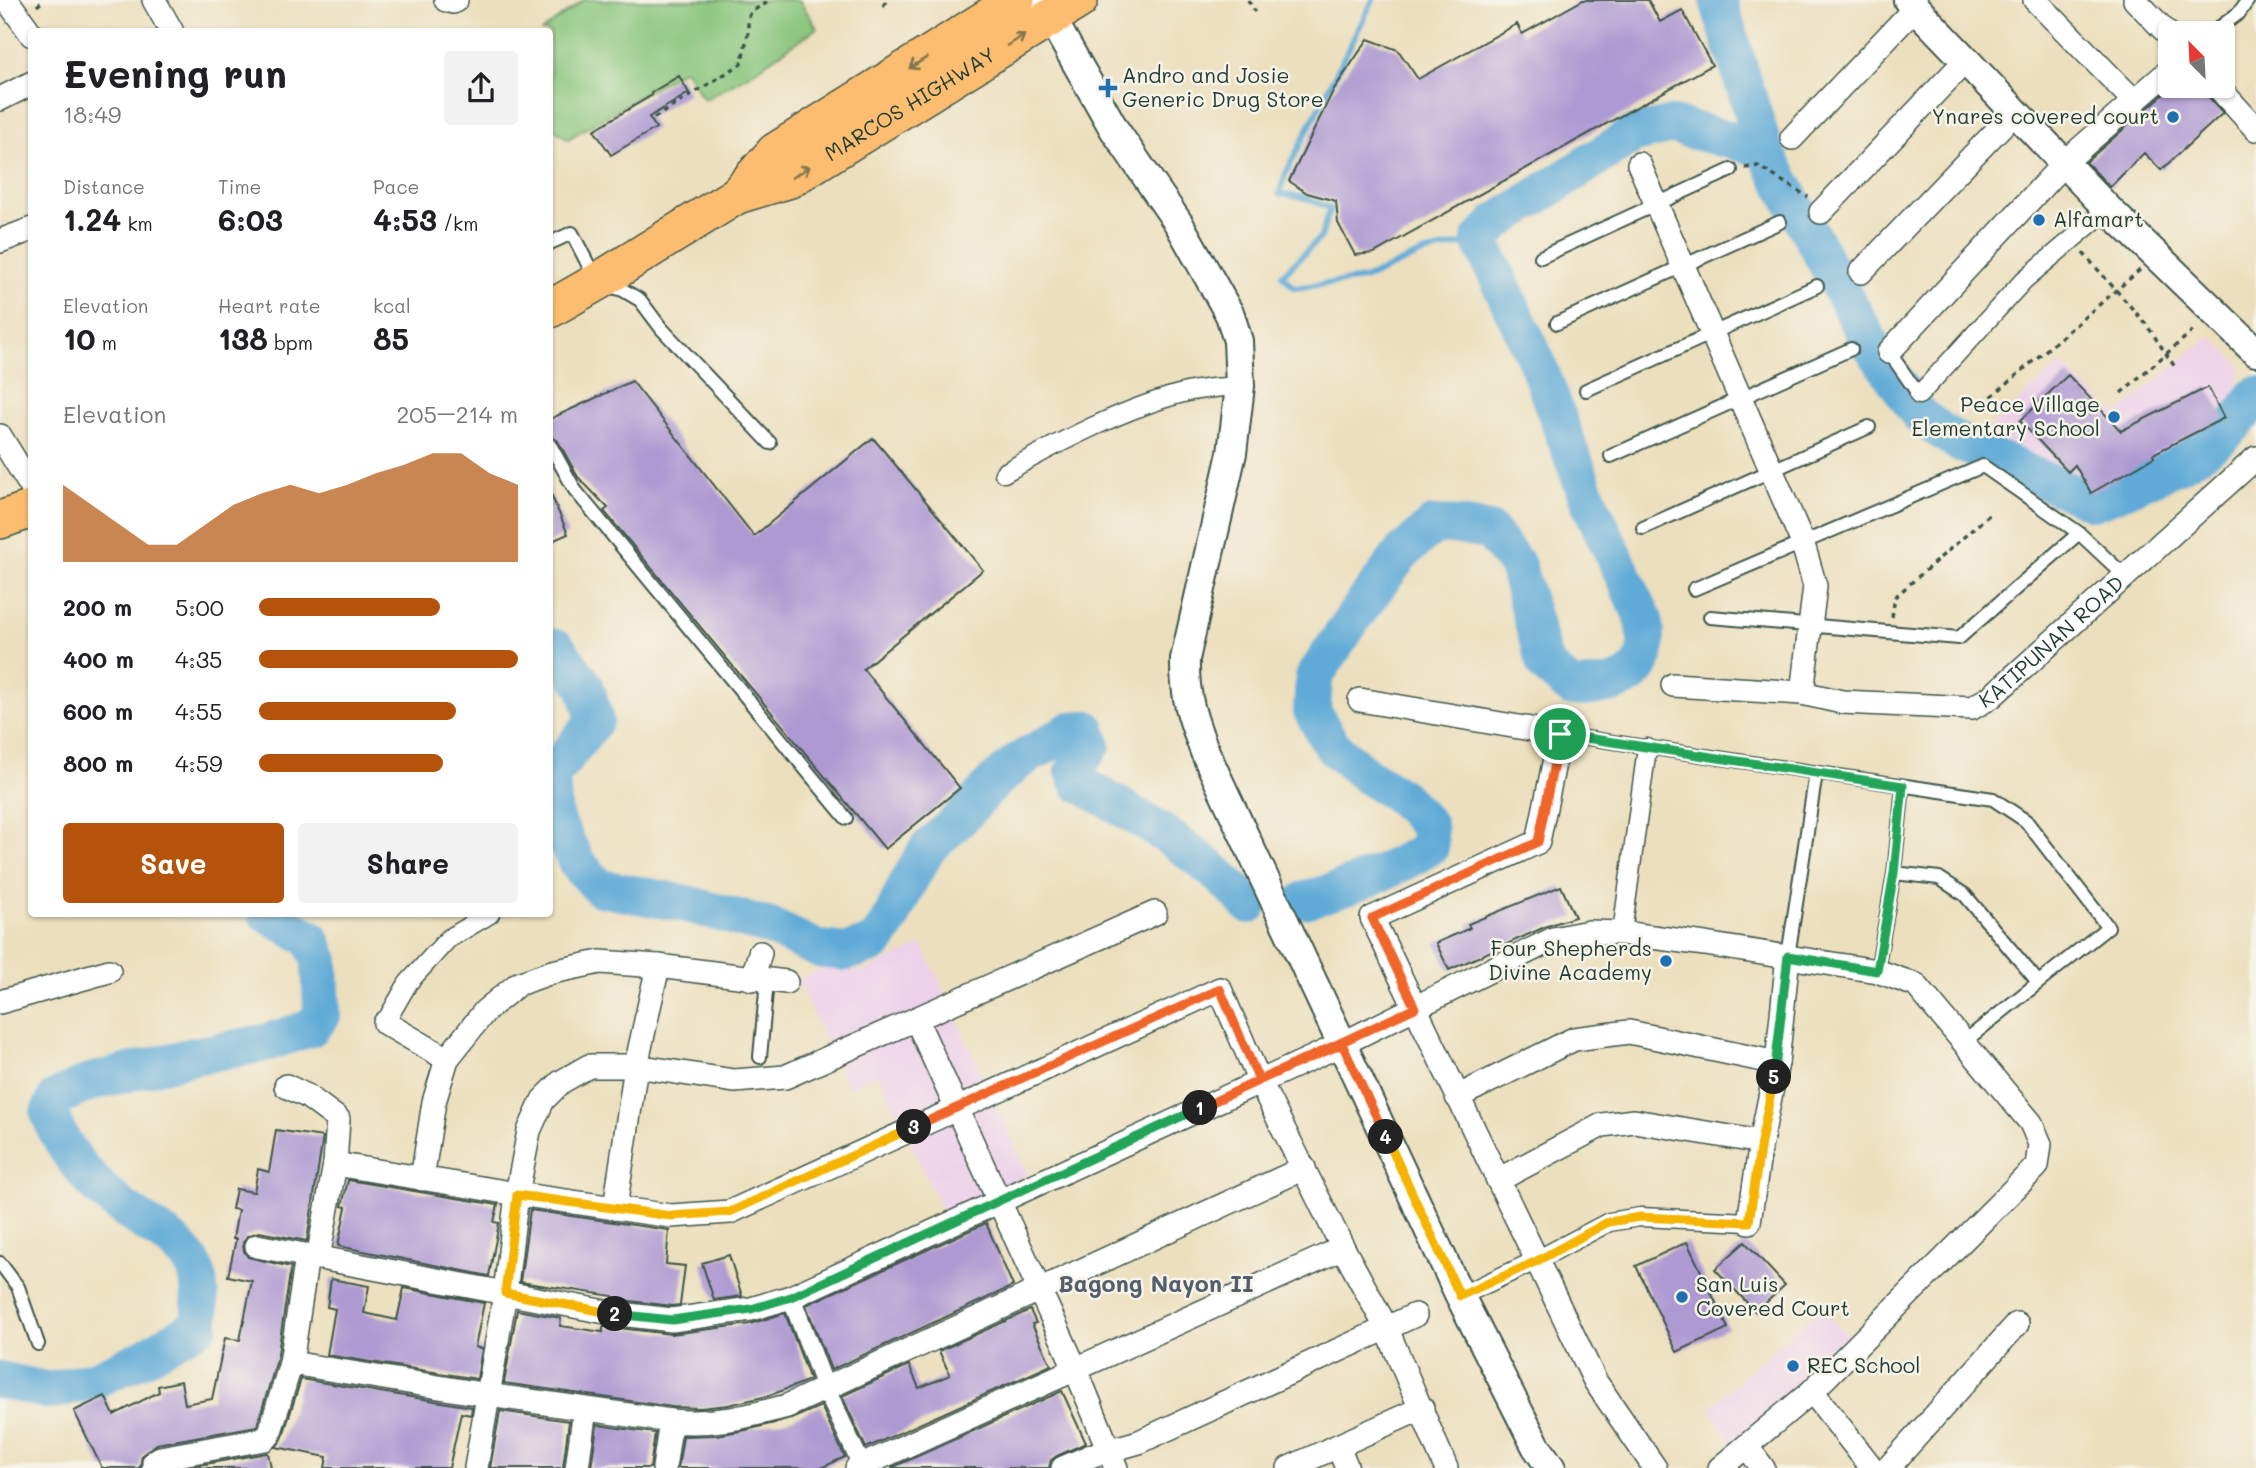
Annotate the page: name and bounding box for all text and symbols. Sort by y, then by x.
north arrow [2158,21,2235,98]
map controls [2158,21,2235,98]
one-way arrow [1005,32,1025,46]
street label: MARCOS HIGHWAY [819,40,1000,166]
text: Evening run [63,48,287,98]
button: share [444,51,518,125]
one-way arrow [908,57,928,71]
place label: Andro and Josie Generic Drug Store [1122,61,1324,112]
marker: Andro and Josie Generic Drug Store [1100,80,1116,96]
text: 18:49 [63,99,121,129]
place label: Ynares covered court [1932,102,2159,129]
marker: Ynares covered court [2165,109,2181,125]
one-way arrow [791,165,811,179]
text: Distance [63,174,145,199]
text: Time [218,174,261,199]
text: Pace [373,174,419,199]
text: 1.24 [63,199,121,239]
text: 6:03 [218,199,283,239]
text: 4:53 [373,199,437,239]
place label: Alfamart [2053,205,2144,232]
text: km [121,211,153,236]
text: /km [437,211,478,236]
marker: Alfamart [2031,212,2047,228]
text: Elevation [63,293,148,318]
text: Heart rate [218,293,321,318]
text: kcal [373,293,411,318]
text: 10 [63,318,96,358]
text: 138 [218,318,268,358]
text: 85 [373,318,409,358]
text: m [96,330,117,355]
text: bpm [268,330,313,355]
place label: Peace Village Elementary School [1912,390,2100,441]
text: Elevation [63,399,166,429]
text: 205–214 m [396,399,518,429]
marker: Peace Village Elementary School [2106,409,2122,425]
street label: KATIPUNAN ROAD [1973,569,2129,713]
text: 200 m [63,592,132,622]
text: 5:00 [175,592,224,622]
text: 400 m [63,644,134,674]
text: 4:35 [175,644,223,674]
text: 600 m [63,696,133,726]
text: 4:55 [175,696,222,726]
pin [1530,704,1590,764]
icon: arrive [1541,715,1579,753]
text: 800 m [63,748,133,778]
text: 4:59 [175,748,223,778]
button: Save [63,823,284,903]
button: Share [298,823,518,903]
place label: Four Shepherds Divine Academy [1488,934,1652,985]
marker: Four Shepherds Divine Academy [1658,953,1674,969]
pin: 5 [1756,1060,1792,1094]
text: 5 [1768,1064,1779,1089]
pin: 1 [1182,1090,1218,1126]
text: 1 [1195,1095,1204,1120]
pin: 3 [897,1110,932,1144]
text: 3 [908,1114,919,1139]
pin: 4 [1368,1120,1404,1154]
text: 4 [1379,1124,1392,1149]
district label: Bagong Nayon II [1058,1268,1254,1298]
place label: San Luis Covered Court [1696,1270,1850,1321]
marker: San Luis Covered Court [1674,1289,1690,1305]
pin: 2 [598,1296,632,1332]
text: 2 [609,1301,620,1326]
place label: REC School [1807,1351,1920,1378]
marker: REC School [1785,1358,1801,1374]

